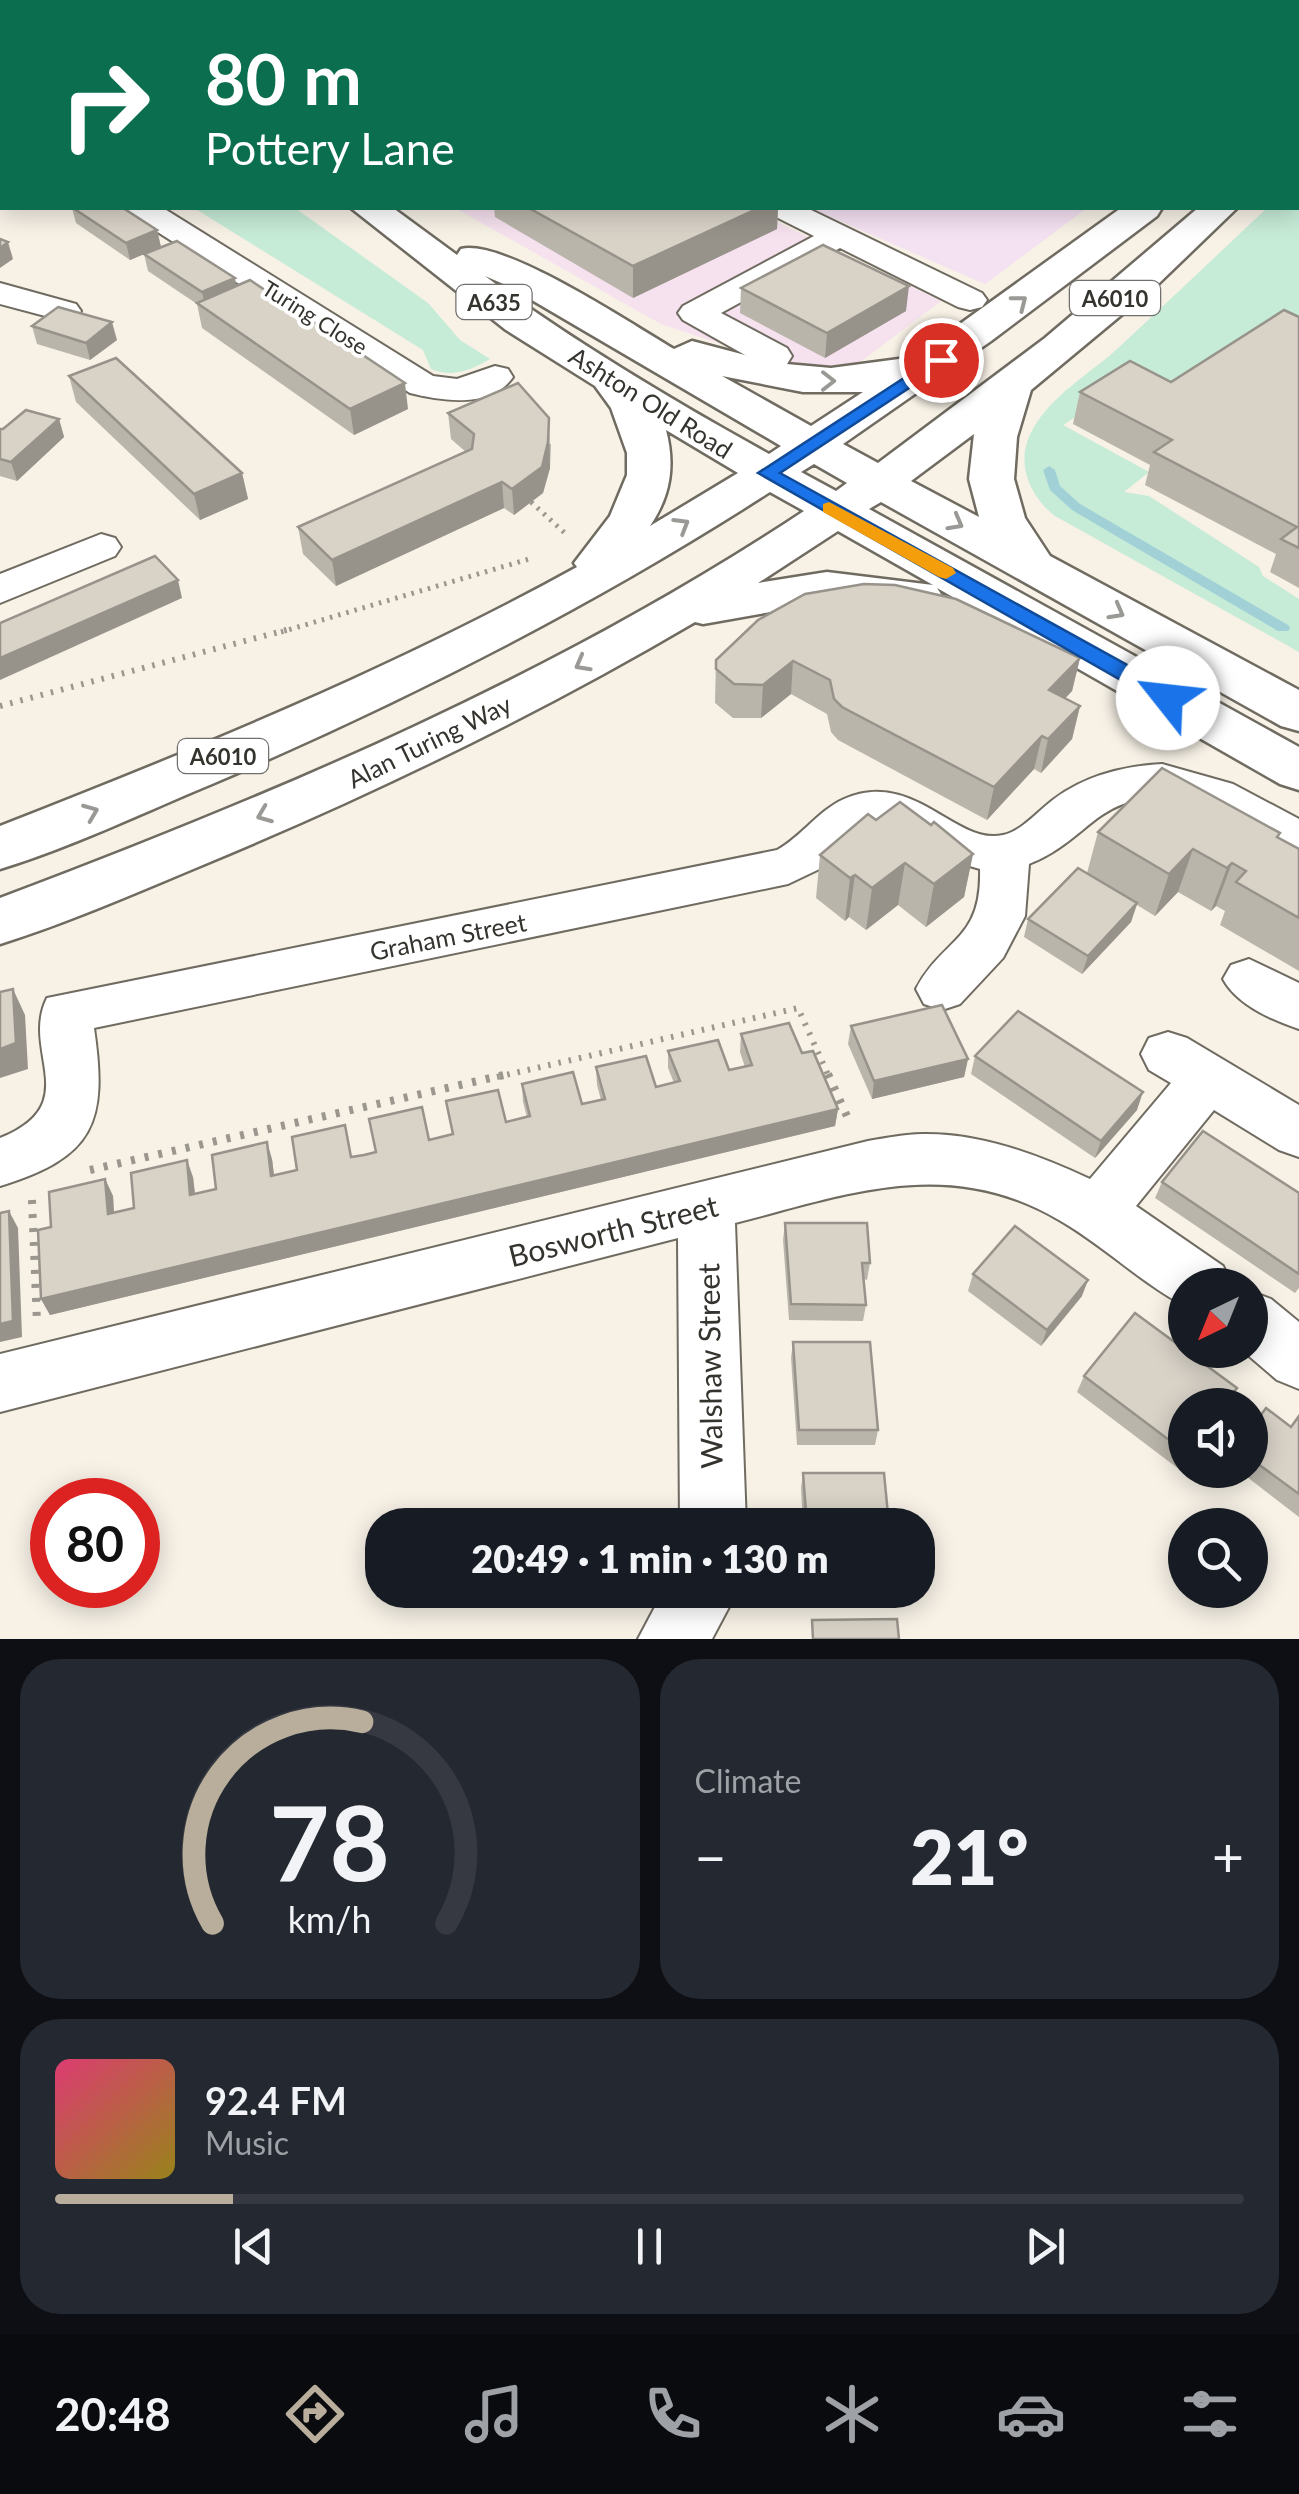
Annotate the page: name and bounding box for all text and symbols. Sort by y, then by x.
text: 80 m [205,36,362,120]
icon: right [40,40,170,170]
text: Pottery Lane [205,121,455,175]
street label: Turing Close [257,274,373,360]
road number: A6010 [1070,281,1160,315]
road number: A635 [456,285,532,319]
one-way arrow [1009,297,1027,314]
pin [899,318,984,403]
icon: arrive [914,333,969,388]
street label: Ashton Old Road [564,340,738,464]
one-way arrow [820,370,836,392]
one-way arrow [946,510,964,530]
one-way arrow [671,518,689,537]
one-way arrow [1107,599,1125,619]
position arrow [1116,646,1220,750]
one-way arrow [575,651,593,671]
street label: Alan Turing Way [342,688,516,794]
road number: A6010 [178,739,268,773]
one-way arrow [256,803,274,823]
one-way arrow [81,804,98,824]
street label: Graham Street [367,906,529,966]
street label: Bosworth Street [505,1187,722,1273]
street label: Walshaw Street [689,1263,729,1469]
north arrow [1168,1268,1268,1368]
map controls [1168,1268,1268,1608]
button: sound [1168,1388,1268,1488]
speed limit sign: 80 [30,1478,160,1608]
button: search [1168,1508,1268,1608]
text: 20:49 · 1 min · 130 m [471,1535,829,1581]
text: Climate [695,1761,801,1800]
text: 78 [269,1778,390,1903]
text: 21° [910,1811,1028,1901]
text: − [695,1823,726,1889]
text: + [1212,1823,1244,1889]
text: km/h [288,1898,372,1941]
text: 92.4 FM [205,2077,347,2123]
text: Music [205,2123,289,2162]
icon: previous [226,2219,281,2274]
icon: pause [622,2219,677,2274]
icon: next [1018,2219,1073,2274]
icon: directions [280,2379,350,2449]
icon: music [459,2379,529,2449]
icon: phone [638,2379,708,2449]
icon: climate [817,2379,887,2449]
icon: car [996,2379,1066,2449]
icon: filters [1175,2379,1245,2449]
text: 20:48 [55,2387,171,2441]

